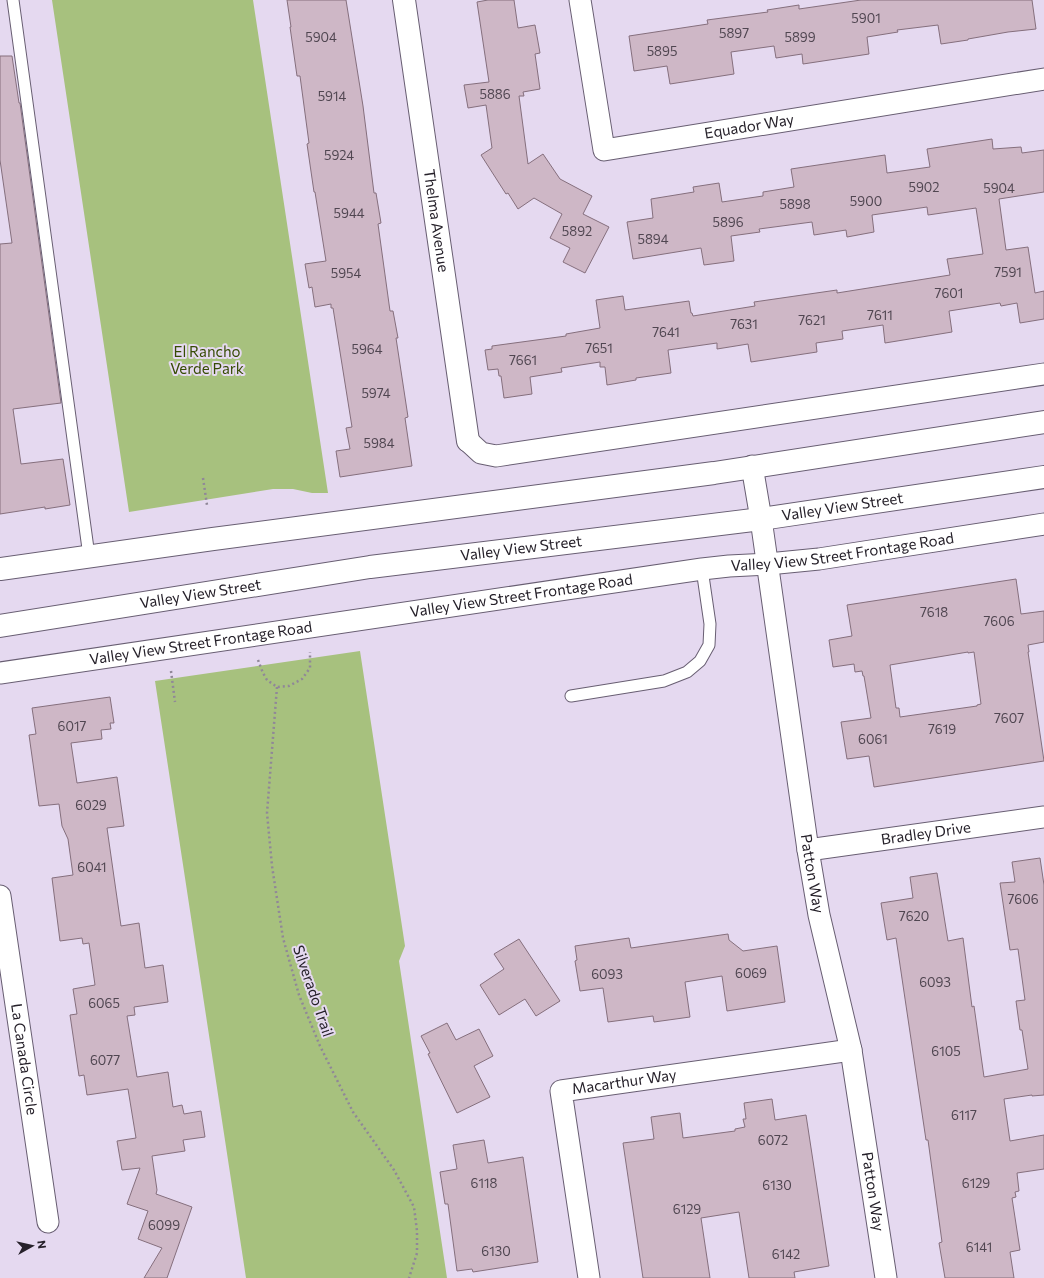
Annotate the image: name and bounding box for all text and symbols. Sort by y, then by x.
house number: 5901 [851,10,881,26]
house number: 5897 [719,25,749,41]
house number: 5904 [305,29,337,45]
house number: 5899 [784,29,816,45]
house number: 5895 [647,43,677,59]
house number: 5886 [479,86,511,102]
house number: 5914 [318,88,347,104]
street label: Equador Way [703,109,795,142]
house number: 5924 [324,147,354,163]
street label: Thelma Avenue [421,168,453,273]
house number: 5902 [908,179,940,195]
house number: 5904 [983,180,1015,196]
house number: 5900 [850,193,882,209]
house number: 5898 [779,196,811,212]
house number: 5944 [334,205,365,221]
house number: 5896 [712,214,744,230]
house number: 5892 [562,223,592,239]
house number: 5894 [637,231,669,247]
house number: 7591 [994,264,1022,280]
house number: 5954 [331,265,362,281]
house number: 7601 [935,285,963,301]
house number: 7611 [867,307,893,323]
house number: 7621 [798,312,826,328]
house number: 7631 [730,316,758,332]
house number: 7641 [652,324,680,340]
house number: 7651 [585,340,613,356]
house number: 5964 [351,341,383,357]
park label: El Rancho Verde Park [170,342,244,377]
house number: 7661 [509,352,537,368]
house number: 5974 [361,385,391,401]
house number: 5984 [363,435,395,451]
street label: Valley View Street [780,488,904,524]
street label: Valley View Street Frontage Road [730,528,955,574]
street label: Valley View Street [459,531,583,564]
street label: Valley View Street Frontage Road [409,569,634,620]
street label: Valley View Street [138,575,262,612]
house number: 7618 [920,604,948,620]
house number: 7606 [983,613,1015,629]
street label: Valley View Street Frontage Road [88,617,313,668]
house number: 7607 [994,710,1024,726]
house number: 6017 [58,718,87,734]
house number: 7619 [928,721,956,737]
house number: 6061 [858,731,888,747]
house number: 6029 [75,797,107,813]
street label: Bradley Drive [880,817,972,848]
street label: Patton Way [798,833,829,915]
house number: 6041 [77,859,107,875]
house number: 7606 [1007,891,1039,907]
house number: 7620 [899,908,929,924]
street label: Silverado Trail [290,942,338,1039]
house number: 6069 [735,965,767,981]
house number: 6093 [591,966,623,982]
house number: 6093 [919,974,951,990]
house number: 6065 [88,995,120,1011]
street label: La Canada Circle [8,1002,42,1116]
house number: 6105 [931,1043,961,1059]
house number: 6077 [90,1052,120,1068]
street label: Macarthur Way [571,1065,678,1097]
house number: 6117 [951,1107,977,1123]
house number: 6072 [758,1132,788,1148]
street label: Patton Way [859,1151,889,1233]
house number: 6118 [471,1175,498,1191]
house number: 6129 [962,1175,990,1191]
house number: 6130 [762,1177,792,1193]
house number: 6129 [673,1201,701,1217]
house number: 6099 [148,1217,180,1233]
north arrow [12,1226,52,1266]
house number: 6141 [966,1239,992,1255]
text: N [35,1240,49,1250]
house number: 6130 [481,1243,511,1259]
house number: 6142 [772,1246,800,1262]

